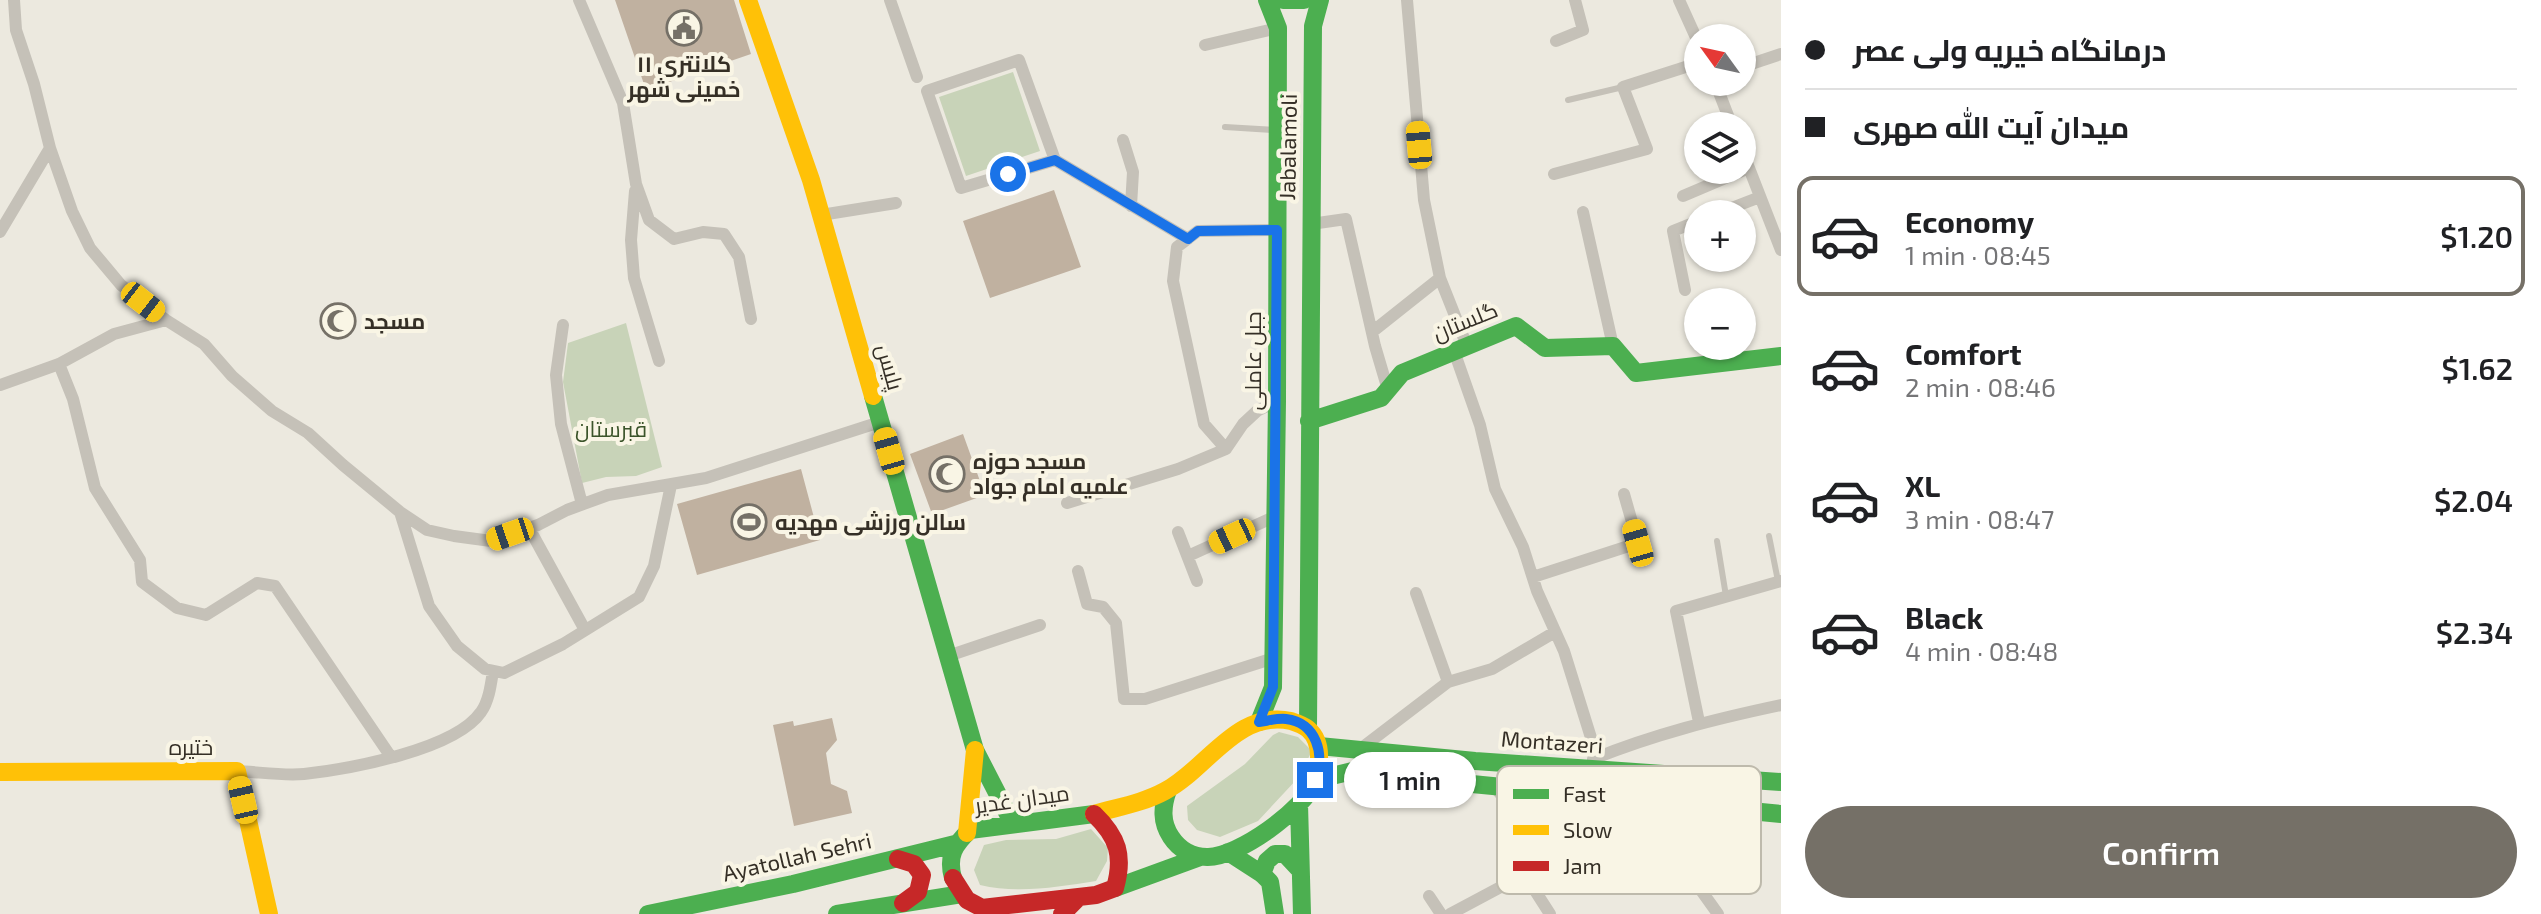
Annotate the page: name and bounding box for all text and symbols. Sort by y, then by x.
public building icon: کلانتری ۱۱ خمینی شهر [665,9,703,47]
north arrow [1684,24,1756,96]
map controls [1684,24,1756,360]
text: درمانگاه خیریه ولی عصر [1853,31,2167,67]
place label: کلانتری ۱۱ خمینی شهر [626,50,741,103]
street label: Jabalamoli [1273,93,1301,200]
text: میدان آیت الله صهری [1853,108,2129,144]
button: layers [1684,112,1756,184]
car [1405,120,1433,170]
route start [990,156,1026,192]
button: + [1684,200,1756,272]
icon: car [1809,200,1881,272]
text: Economy [1905,203,2034,239]
text: $1.20 [2440,218,2513,254]
text: 1 min · 08:45 [1905,239,2051,270]
car [117,278,169,326]
button: − [1684,288,1756,360]
street label: گلستان [1428,295,1501,346]
mosque icon: مسجد [319,302,357,340]
place label: مسجد [364,307,425,334]
street label: جبل عاملی [1239,312,1267,410]
icon: car [1809,332,1881,404]
text: Comfort [1905,335,2022,371]
street label: پلیس [869,341,910,394]
text: $1.62 [2441,350,2513,386]
text: 2 min · 08:46 [1905,371,2056,402]
park label: قبرستان [575,415,647,442]
car [871,425,907,477]
place label: مسجد حوزه علمیه امام جواد [973,447,1129,502]
mosque icon: مسجد حوزه علمیه امام جواد [928,455,966,493]
icon: car [1809,464,1881,536]
text: XL [1905,467,1940,503]
text: $2.04 [2434,482,2513,518]
sports icon: سالن ورزشی مهدیه [730,503,768,541]
text: 3 min · 08:47 [1905,503,2054,534]
place label: سالن ورزشی مهدیه [775,508,966,536]
car [483,515,537,553]
car [1205,515,1259,557]
car [1620,517,1656,569]
icon: car [1809,596,1881,668]
text: Black [1905,599,1983,635]
text: $2.34 [2436,614,2513,650]
text: 4 min · 08:48 [1905,635,2058,666]
street label: Montazeri [1500,724,1604,758]
street label: ختیره [169,733,213,760]
callout: 1 min [1343,752,1475,808]
route end [1297,762,1333,798]
text: 1 min [1379,764,1441,795]
legend [1497,766,1761,894]
car [226,774,260,826]
street label: میدان غدیر [971,779,1071,819]
text: Fast [1563,780,1606,806]
button: Confirm [1805,806,2517,898]
text: Slow [1563,816,1612,842]
street label: Ayatollah Sehri [720,826,874,886]
text: Jam [1563,852,1602,878]

